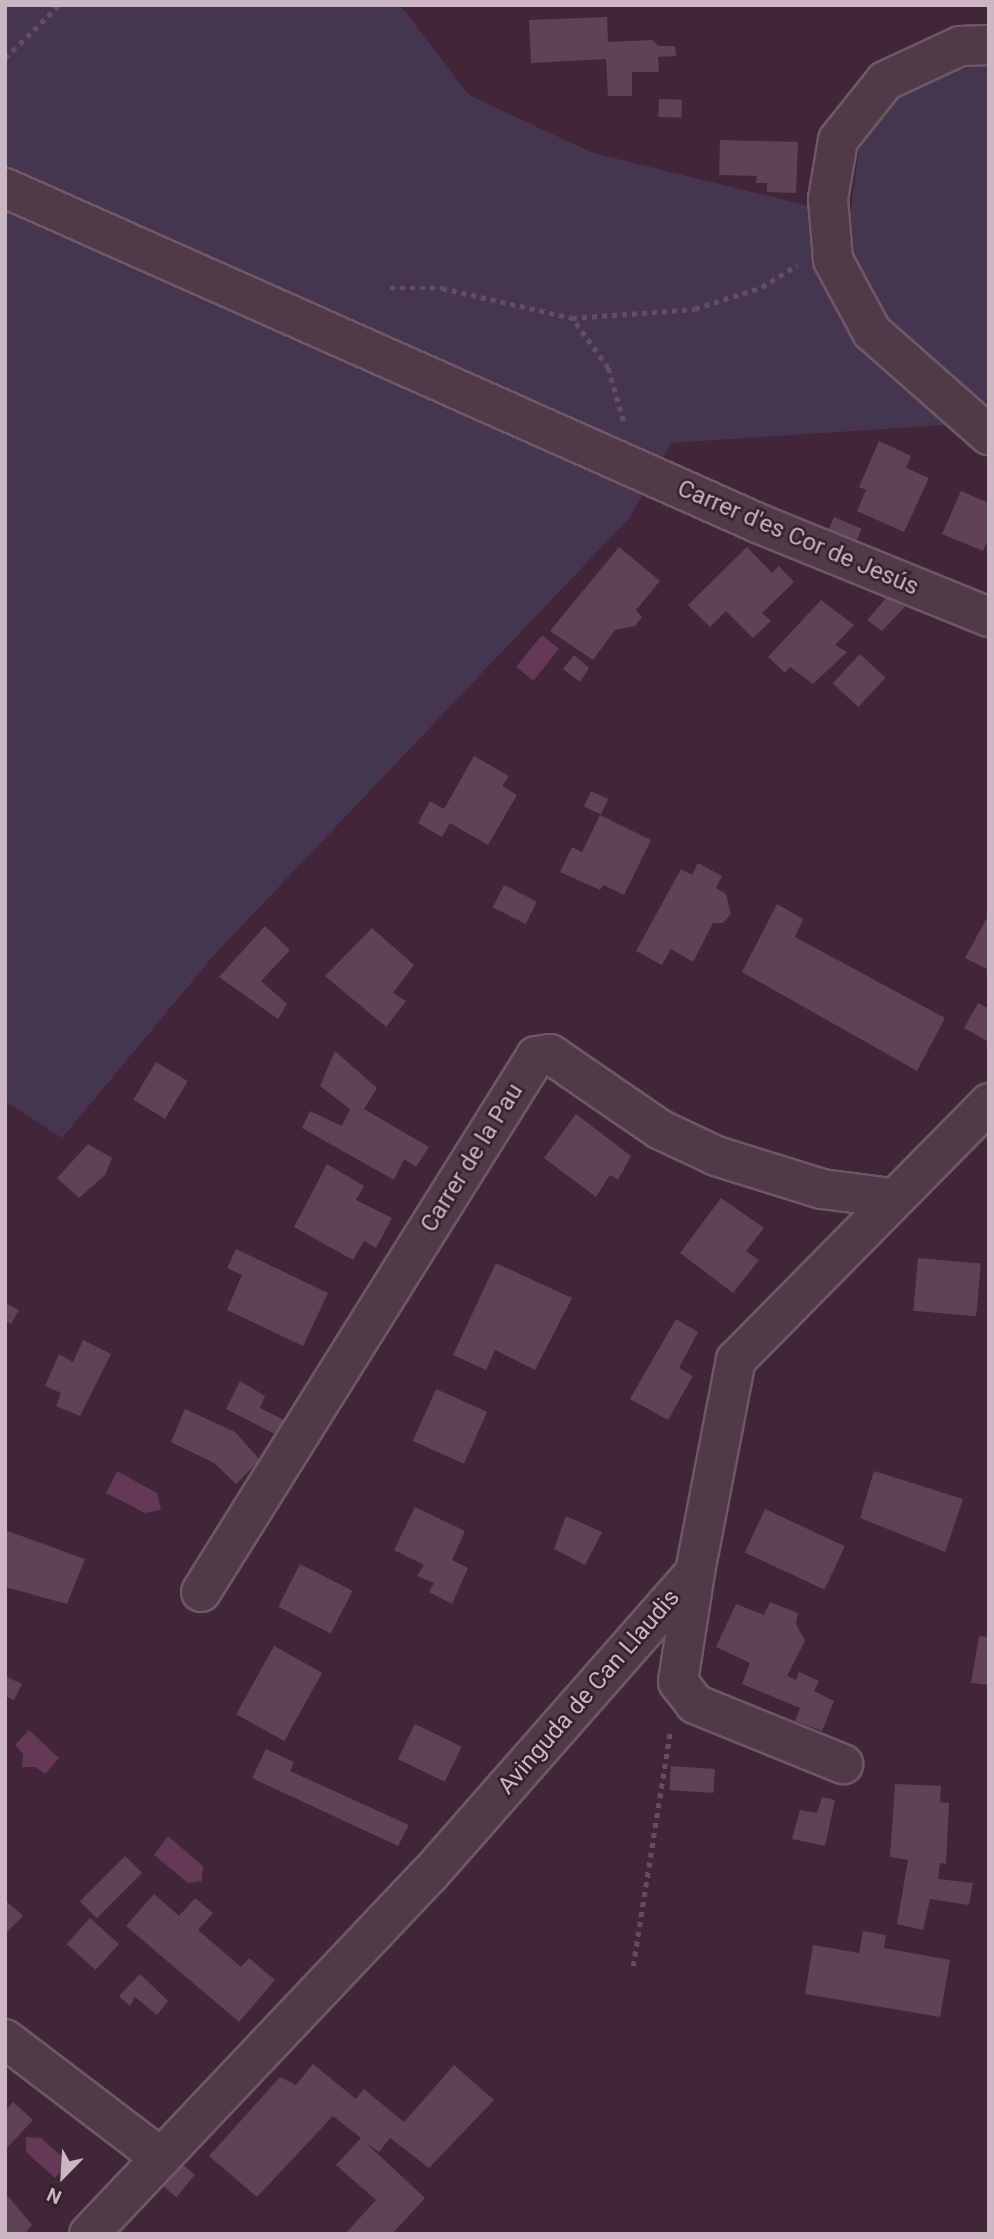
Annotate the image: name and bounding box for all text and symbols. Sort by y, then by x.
street label: Carrer d'es Cor de Jesús [673,474,923,602]
street label: Carrer de la Pau [415,1078,529,1238]
street label: Avinguda de Can Llaudis [492,1584,686,1800]
north arrow [28,2141,98,2211]
text: N [43,2182,65,2209]

